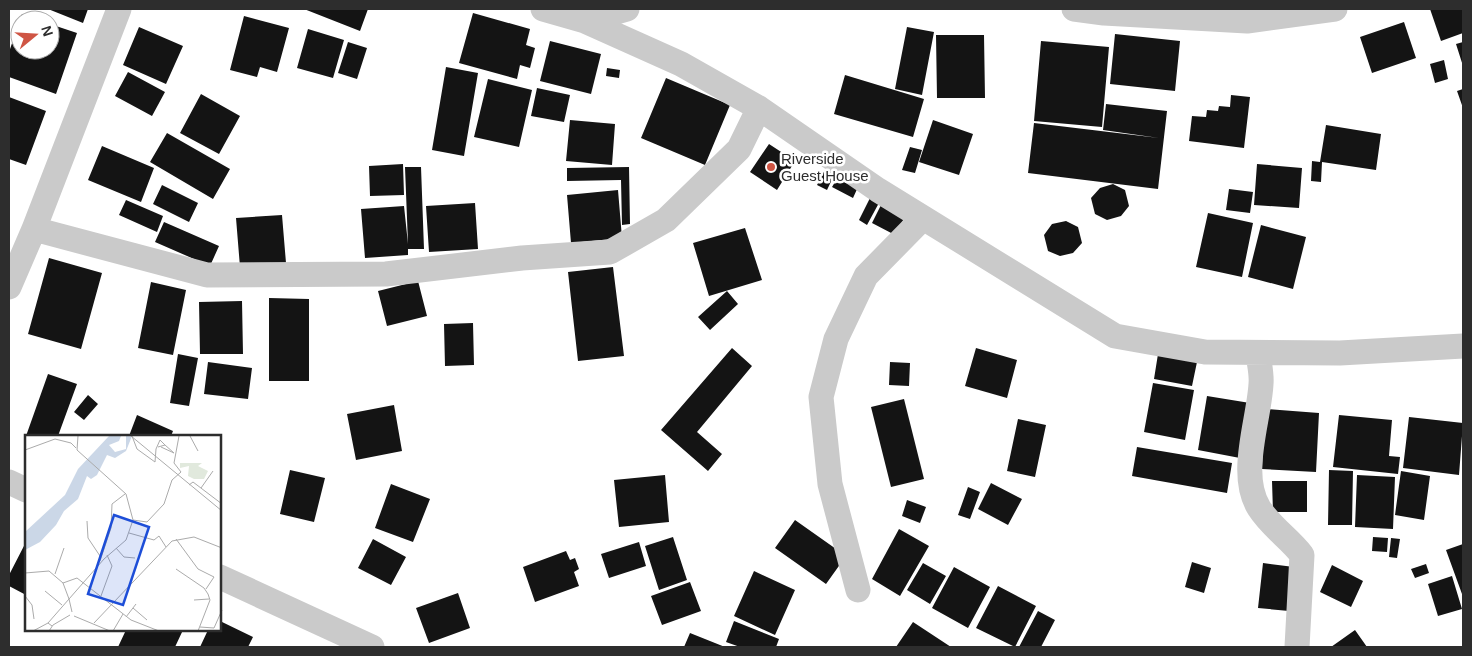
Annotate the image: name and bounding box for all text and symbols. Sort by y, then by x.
north arrow [10,10,60,60]
text: N [38,24,57,38]
place label: Riverside Guest House [781,150,869,184]
marker: Riverside Guest House [765,161,777,173]
inset map [25,435,221,631]

